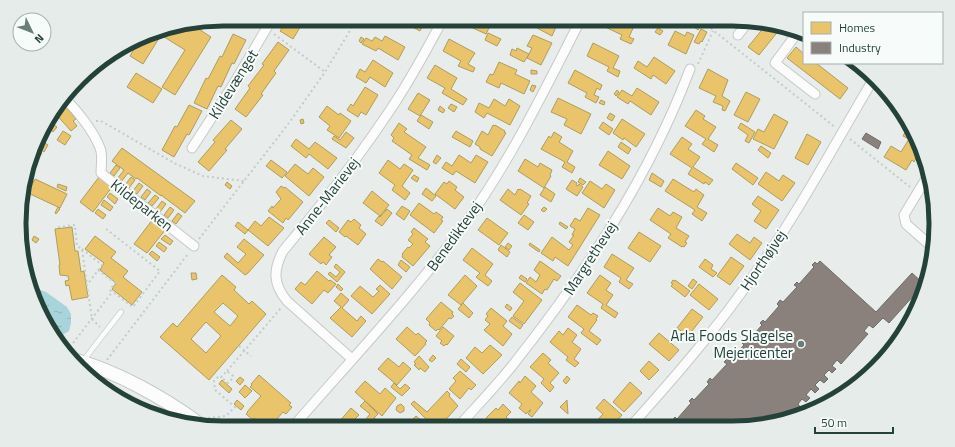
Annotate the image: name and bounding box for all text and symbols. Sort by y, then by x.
north arrow [12,12,52,52]
legend [803,12,943,64]
text: Homes [839,18,875,37]
text: N [31,31,48,47]
text: Industry [839,38,881,57]
street label: Kildevænget [202,44,264,123]
street label: Anne-Marievej [289,152,365,240]
street label: Kildeparken [106,173,178,237]
street label: Benediktevej [421,196,487,276]
street label: Margrethevej [557,216,623,300]
street label: Hjorthøjvej [734,225,792,295]
place label: Arla Foods Slagelse Mejericenter [671,324,793,364]
marker: Arla Foods Slagelse Mejericenter [796,339,806,349]
scale bar [815,409,893,435]
text: 50 m [821,413,847,432]

